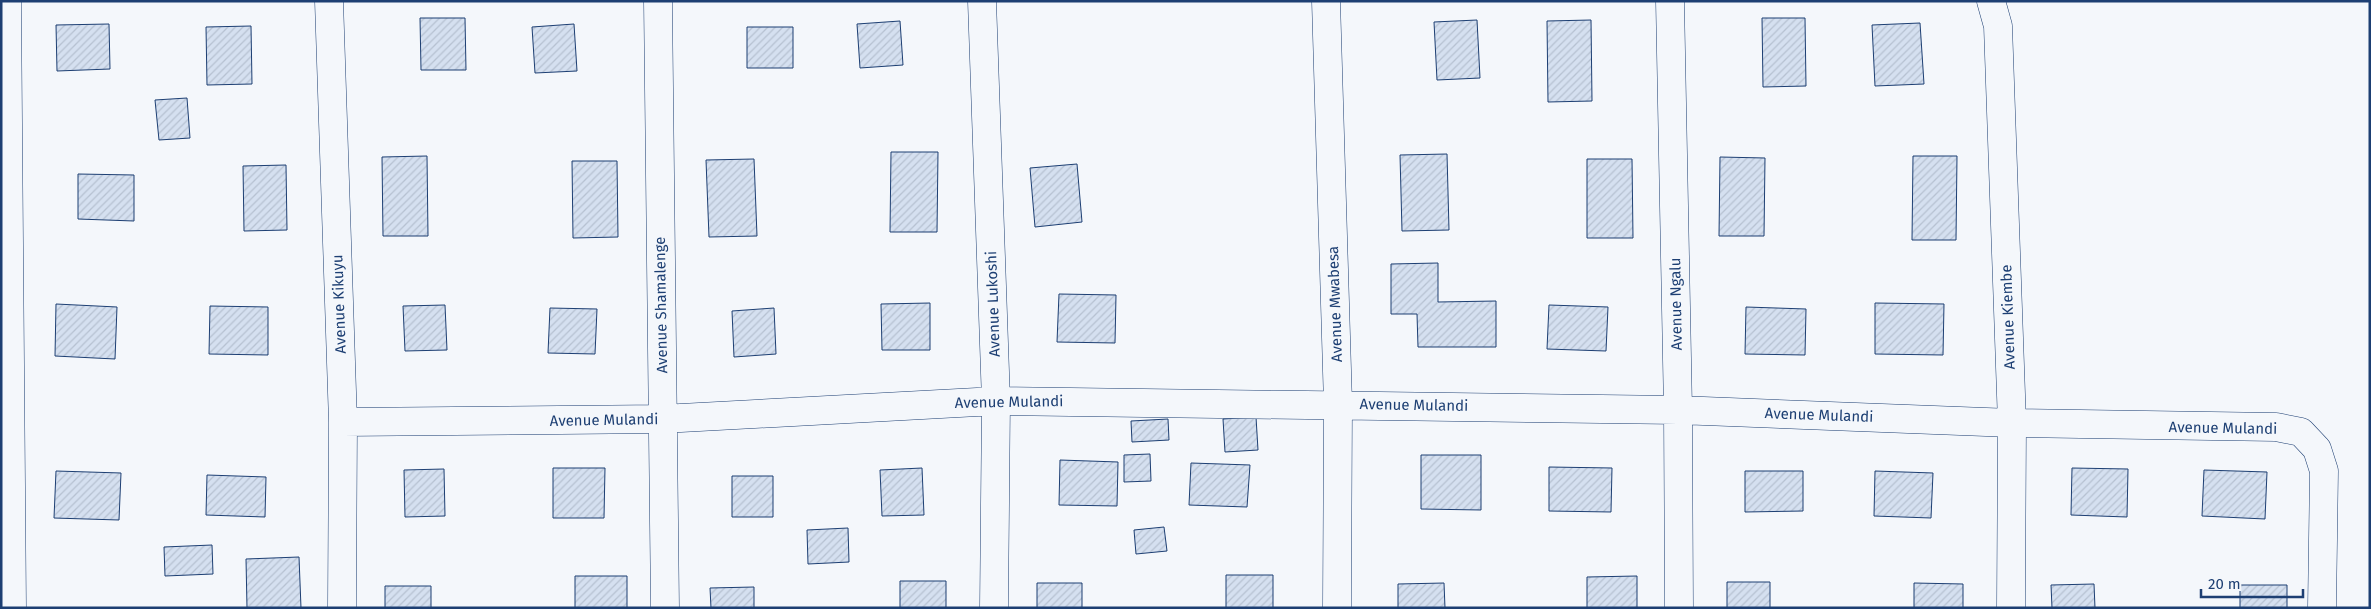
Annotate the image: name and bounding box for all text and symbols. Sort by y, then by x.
street label: Avenue Shamalenge [651,236,671,374]
street label: Avenue Mwabesa [1324,246,1346,362]
street label: Avenue Lukoshi [982,251,1004,357]
street label: Avenue Kikuyu [328,254,350,354]
street label: Avenue Ngalu [1666,258,1686,350]
street label: Avenue Kiembe [1997,264,2019,370]
street label: Avenue Mulandi [955,392,1063,412]
street label: Avenue Mulandi [1360,395,1468,415]
street label: Avenue Mulandi [1764,404,1874,426]
street label: Avenue Mulandi [550,410,658,430]
street label: Avenue Mulandi [2169,418,2277,438]
scale bar [2201,566,2304,598]
text: 20 m [2208,575,2241,593]

